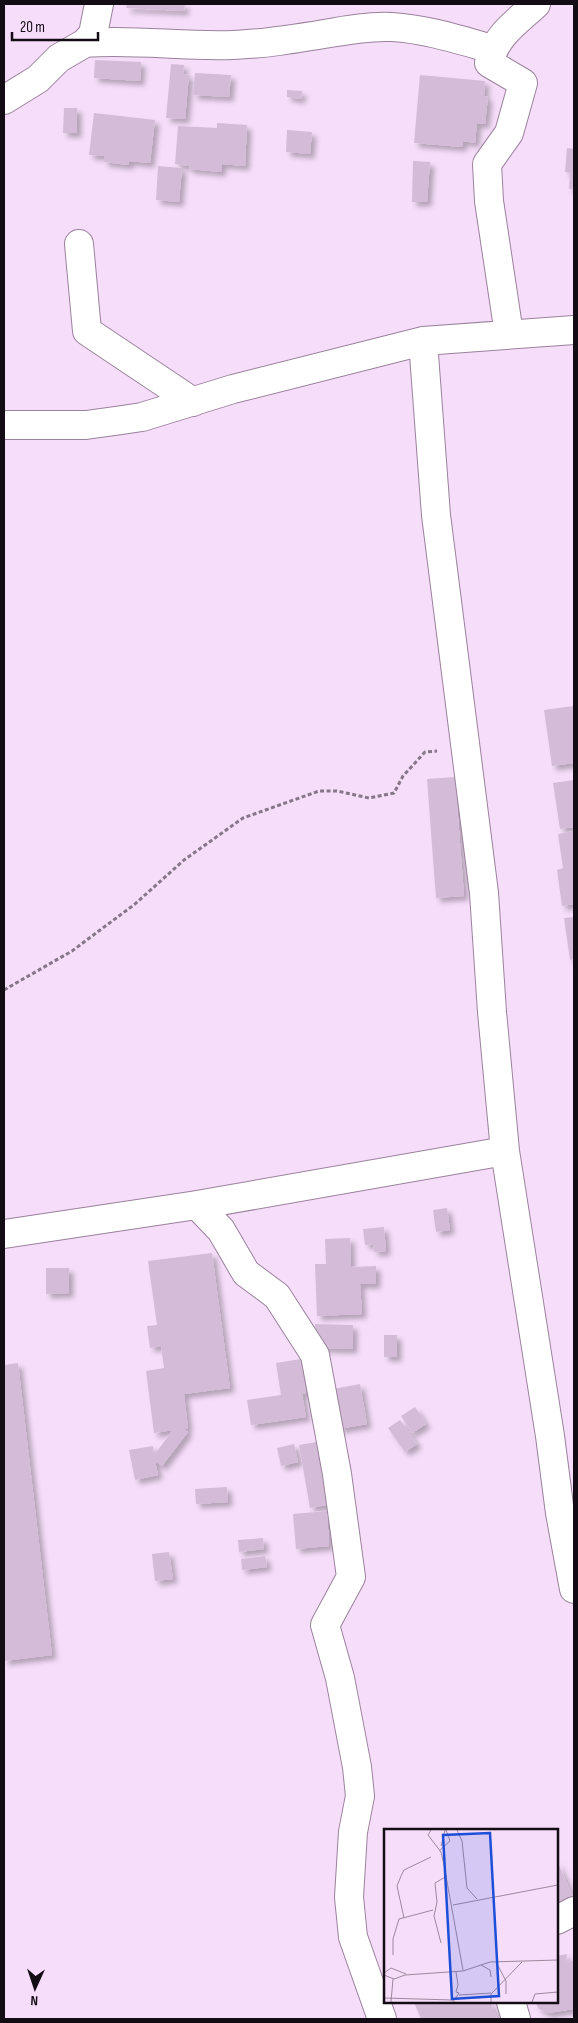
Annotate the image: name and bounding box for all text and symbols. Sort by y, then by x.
scale bar [12,10,99,42]
text: 20 m [20,18,45,37]
inset map [384,1829,558,2003]
north arrow [10,1963,60,2013]
text: N [30,1992,39,2009]

